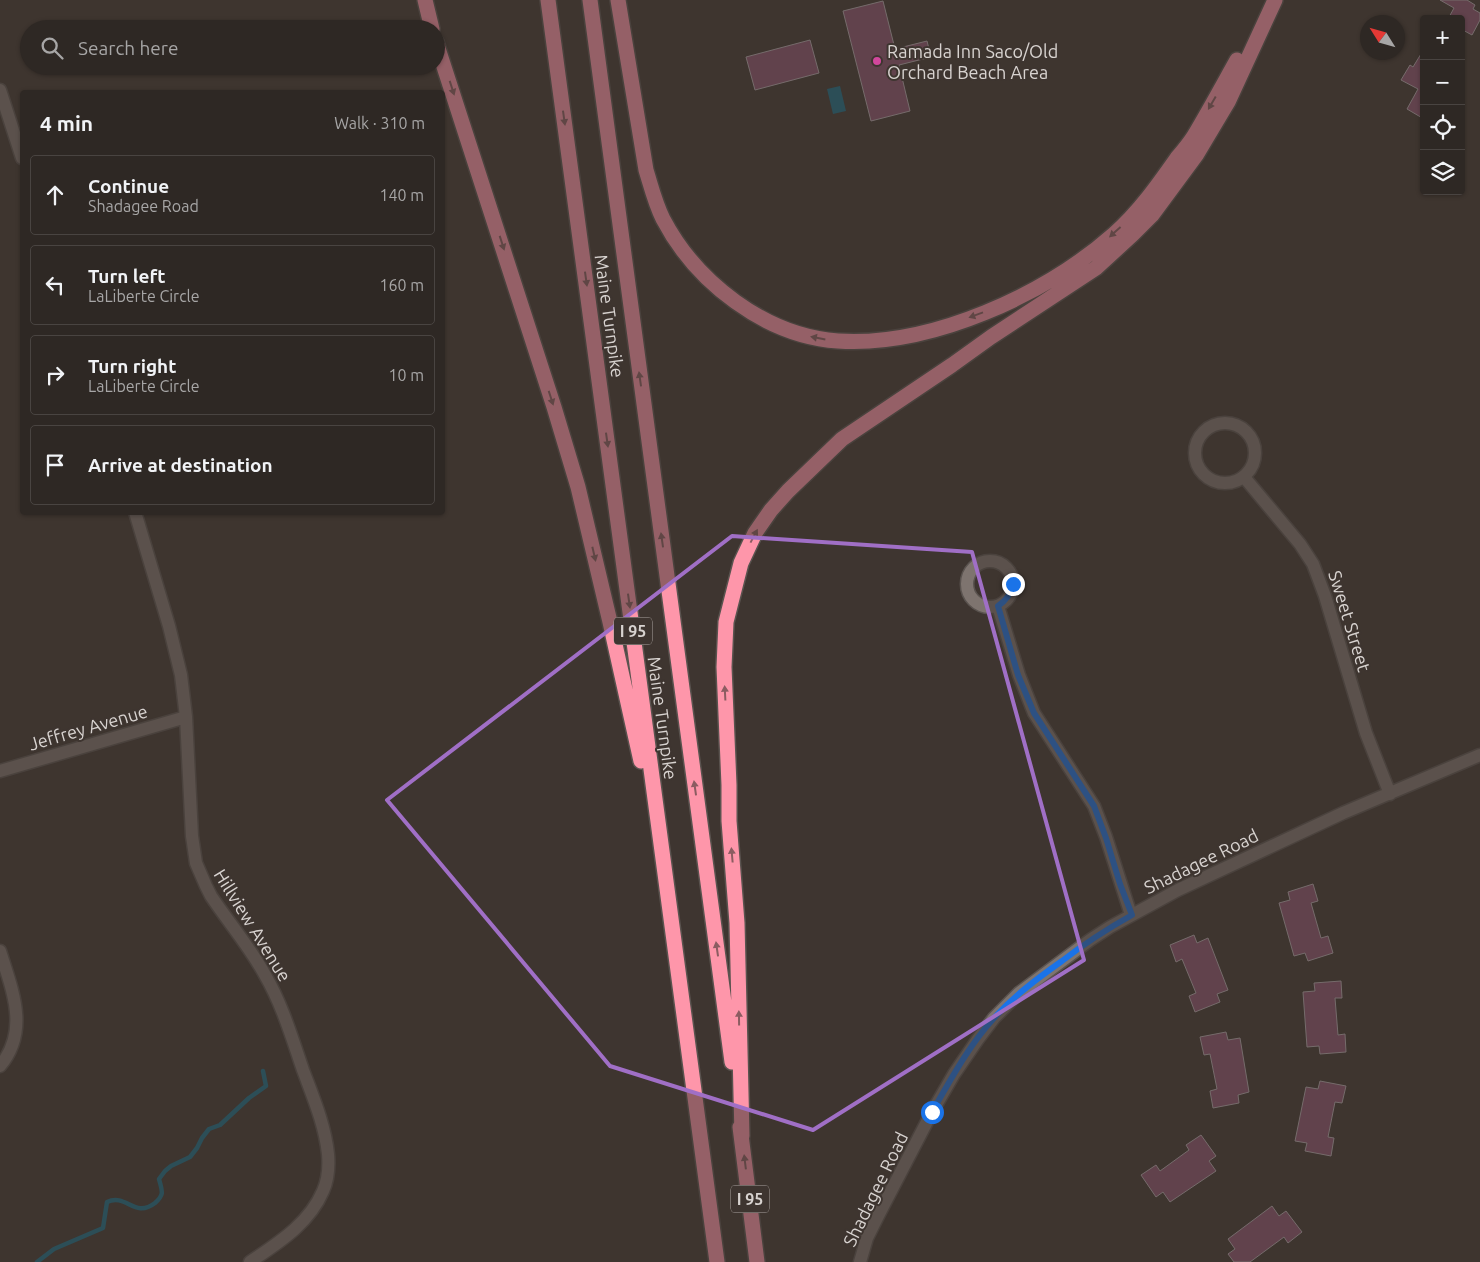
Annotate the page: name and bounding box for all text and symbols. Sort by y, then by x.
north arrow [1360,15,1405,60]
map controls [1420,15,1465,195]
button: + [1420,15,1465,60]
search box [20,20,445,75]
icon: search [38,34,66,62]
text: Search here [78,37,178,59]
place label: Ramada Inn Saco/Old Orchard Beach Area [887,41,1058,82]
marker: Ramada Inn Saco/Old Orchard Beach Area [871,55,883,67]
button: − [1420,60,1465,105]
one-way arrow [448,81,456,96]
one-way arrow [1208,96,1217,110]
button: locate [1420,105,1465,150]
one-way arrow [560,110,568,126]
text: 4 min [40,111,93,135]
text: Walk · 310 m [334,114,425,132]
button: layers [1420,150,1465,195]
text: Continue [88,175,169,197]
icon: ahead [41,181,69,209]
text: 140 m [379,186,424,204]
text: Shadagee Road [88,197,199,215]
one-way arrow [1110,226,1122,238]
one-way arrow [498,235,506,250]
street label: Maine Turnpike [591,253,629,379]
text: Turn left [88,265,166,287]
icon: left [41,271,69,299]
one-way arrow [582,271,590,287]
text: 160 m [379,276,424,294]
text: LaLiberte Circle [88,287,200,305]
one-way arrow [969,312,984,319]
one-way arrow [809,333,825,341]
text: Turn right [88,355,176,377]
icon: right [41,361,69,389]
text: 10 m [388,366,424,384]
one-way arrow [636,371,644,387]
text: LaLiberte Circle [88,377,200,395]
one-way arrow [548,390,556,405]
one-way arrow [603,432,611,448]
icon: arrive [41,451,69,479]
text: Arrive at destination [88,454,273,476]
one-way arrow [750,529,759,542]
one-way arrow [658,532,666,548]
one-way arrow [590,547,598,562]
street label: Sweet Street [1325,568,1375,674]
route end [1002,573,1025,596]
one-way arrow [625,593,633,609]
road number: I 95 [614,618,652,644]
street label: Maine Turnpike [644,655,682,781]
one-way arrow [721,685,729,701]
street label: Jeffrey Avenue [26,700,150,754]
one-way arrow [691,780,699,796]
street label: Shadagee Road [1141,825,1261,897]
one-way arrow [727,847,735,863]
street label: Hillview Avenue [211,865,295,985]
one-way arrow [712,941,720,957]
one-way arrow [735,1009,743,1025]
route start [921,1101,944,1124]
street label: Shadagee Road [839,1129,911,1249]
one-way arrow [741,1153,749,1169]
road number: I 95 [731,1186,769,1212]

